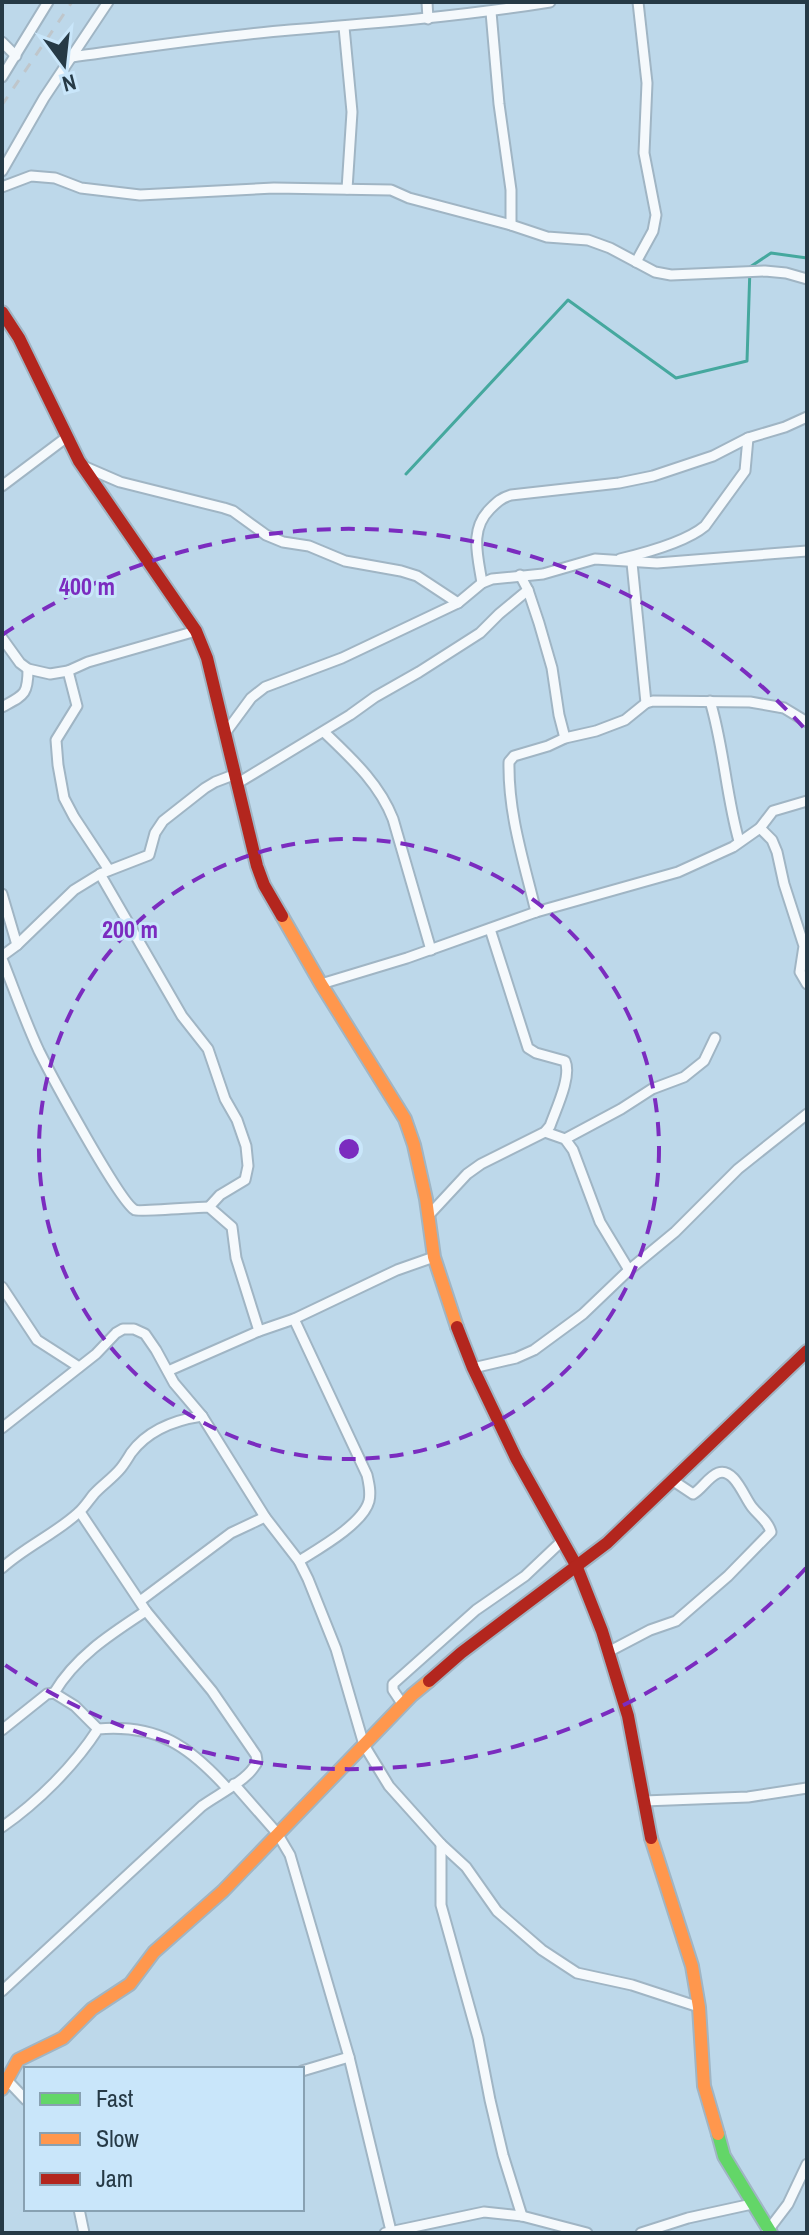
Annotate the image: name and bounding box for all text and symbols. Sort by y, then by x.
north arrow [24,24,104,104]
text: N [59,67,79,99]
text: 400 m [59,570,115,602]
text: 200 m [102,913,158,945]
centre of rings [335,1135,363,1163]
legend [24,2067,304,2211]
text: Fast [96,2082,134,2114]
text: Slow [96,2122,139,2154]
text: Jam [96,2162,133,2194]

